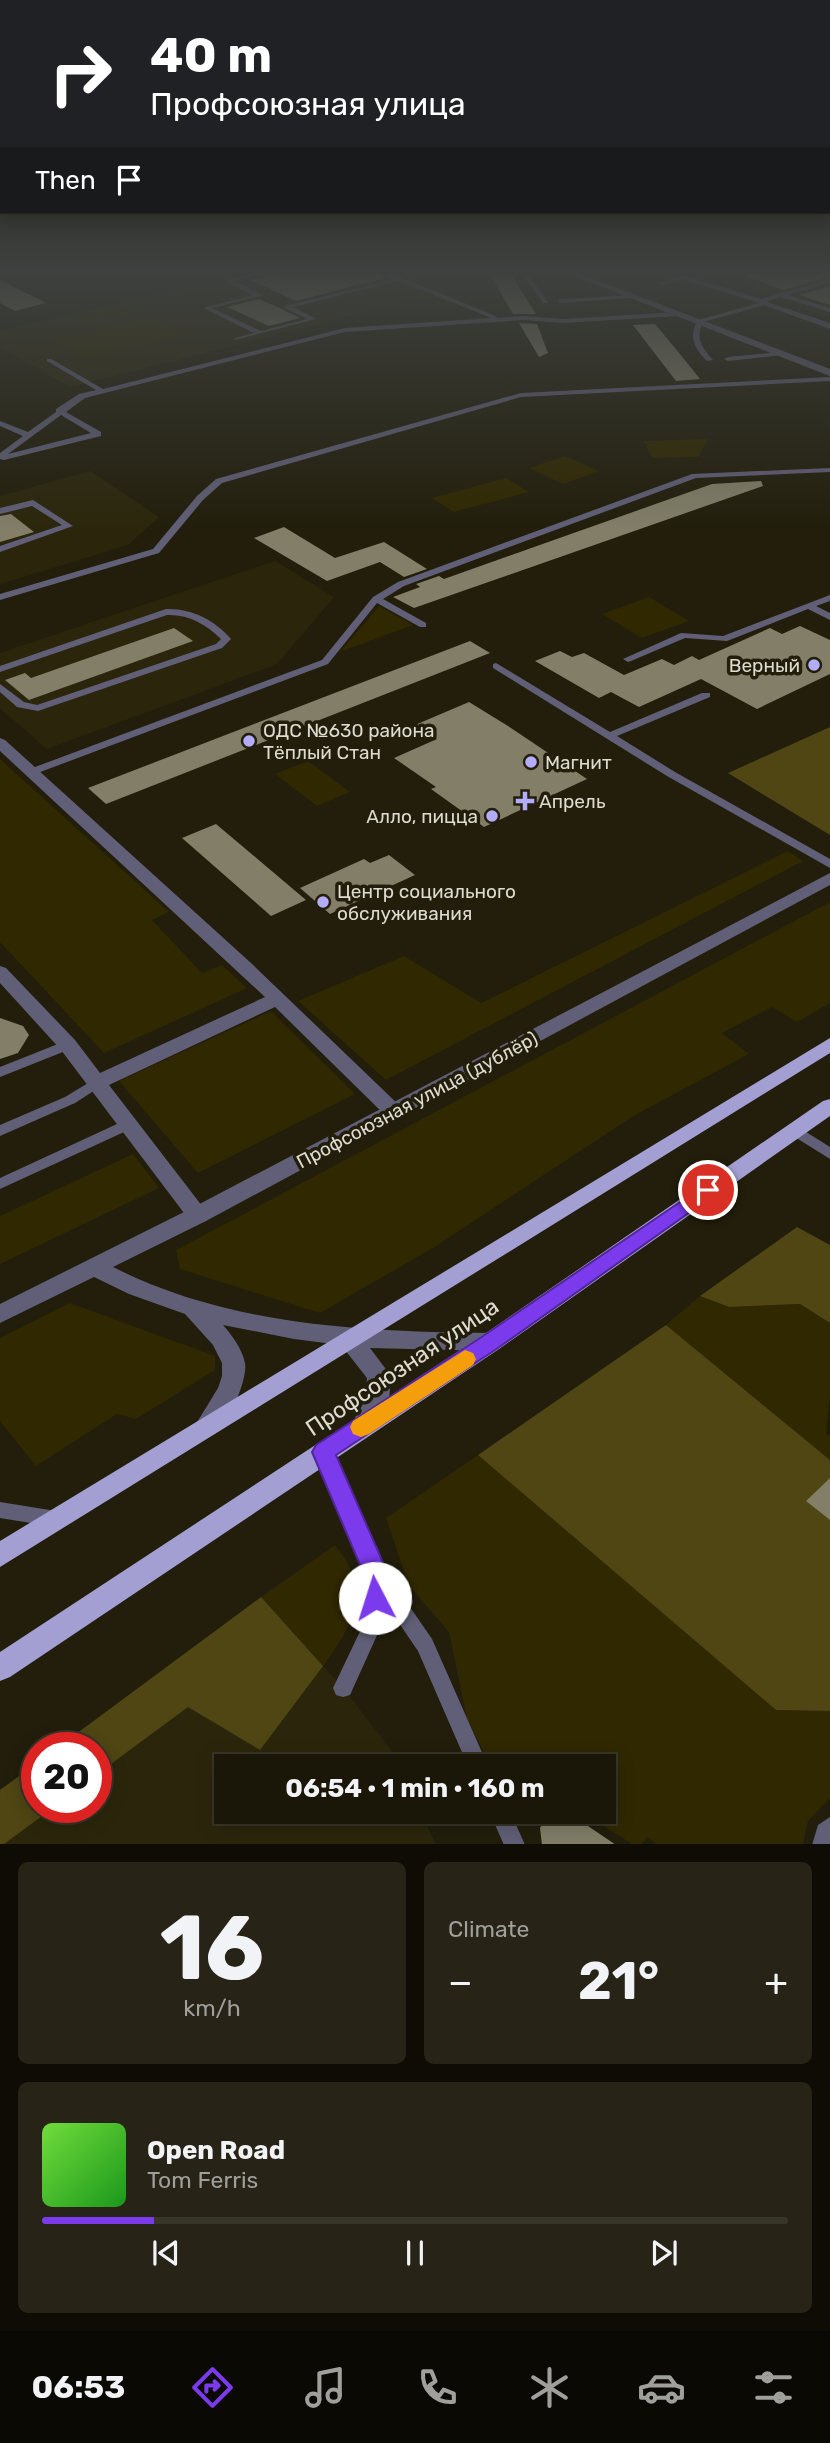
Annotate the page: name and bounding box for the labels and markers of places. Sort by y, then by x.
place label: Верный [729,654,800,677]
marker: Верный [806,657,822,673]
place label: ОДС №630 района Тёплый Стан [263,719,435,764]
marker: ОДС №630 района Тёплый Стан [241,733,257,749]
place label: Магнит [545,751,612,774]
marker: Магнит [523,754,539,770]
place label: Апрель [539,790,606,813]
marker: Апрель [517,793,533,809]
place label: Алло, пицца [366,805,478,828]
marker: Алло, пицца [484,808,500,824]
place label: Центр социального обслуживания [337,880,516,925]
marker: Центр социального обслуживания [315,894,331,910]
pin [678,1160,738,1220]

